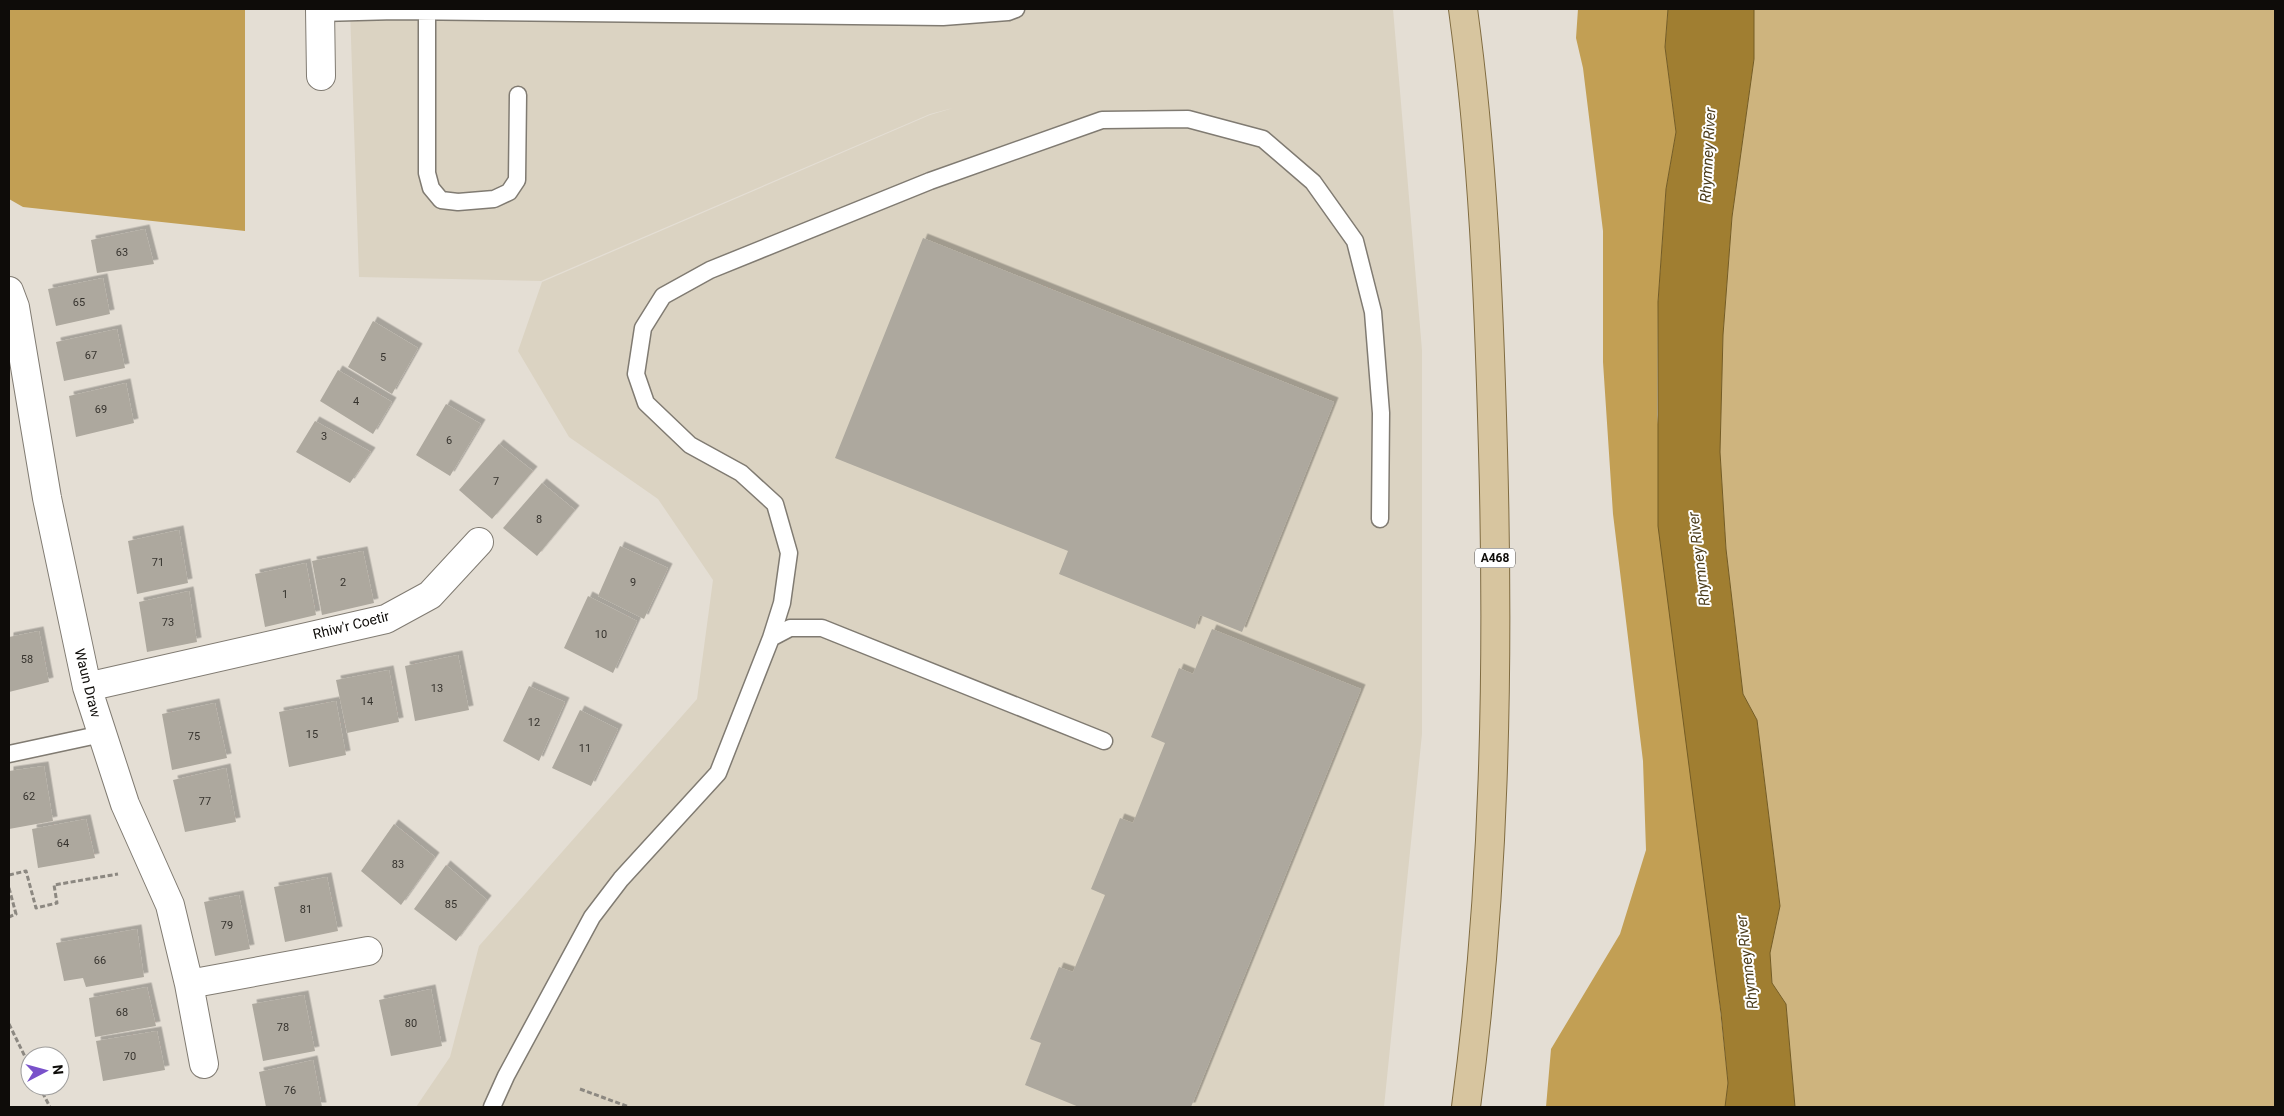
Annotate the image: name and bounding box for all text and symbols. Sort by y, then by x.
water label: Rhymney River [1697,106,1720,203]
house number: 63 [116,246,128,259]
house number: 65 [73,296,85,309]
house number: 67 [85,349,97,362]
house number: 5 [380,351,386,364]
house number: 4 [353,395,359,408]
house number: 69 [95,403,107,416]
house number: 3 [321,430,327,443]
house number: 6 [446,434,452,447]
house number: 7 [493,475,499,488]
water label: Rhymney River [1684,510,1714,607]
house number: 8 [536,513,542,526]
road number: A468 [1475,548,1515,568]
house number: 71 [152,556,164,569]
house number: 2 [340,576,346,589]
house number: 9 [630,576,636,589]
house number: 1 [282,588,288,601]
street label: Rhiw'r Coetir [311,608,391,642]
house number: 73 [162,616,174,629]
house number: 10 [595,628,607,641]
street label: Waun Draw [72,647,104,720]
house number: 58 [21,653,33,666]
house number: 13 [431,682,443,695]
house number: 14 [361,695,373,708]
house number: 12 [528,716,540,729]
house number: 15 [306,728,318,741]
house number: 75 [188,730,200,743]
house number: 11 [579,742,591,755]
house number: 62 [23,790,35,803]
house number: 77 [199,795,211,808]
house number: 64 [57,837,69,850]
house number: 83 [392,858,404,871]
house number: 85 [445,898,457,911]
house number: 81 [300,903,312,916]
water label: Rhymney River [1732,913,1762,1010]
house number: 79 [221,919,233,932]
house number: 66 [94,954,106,967]
house number: 68 [116,1006,128,1019]
house number: 80 [405,1017,417,1030]
house number: 78 [277,1021,289,1034]
north arrow [20,1046,70,1096]
house number: 70 [124,1050,136,1063]
text: N [49,1064,66,1075]
house number: 76 [284,1084,296,1097]

